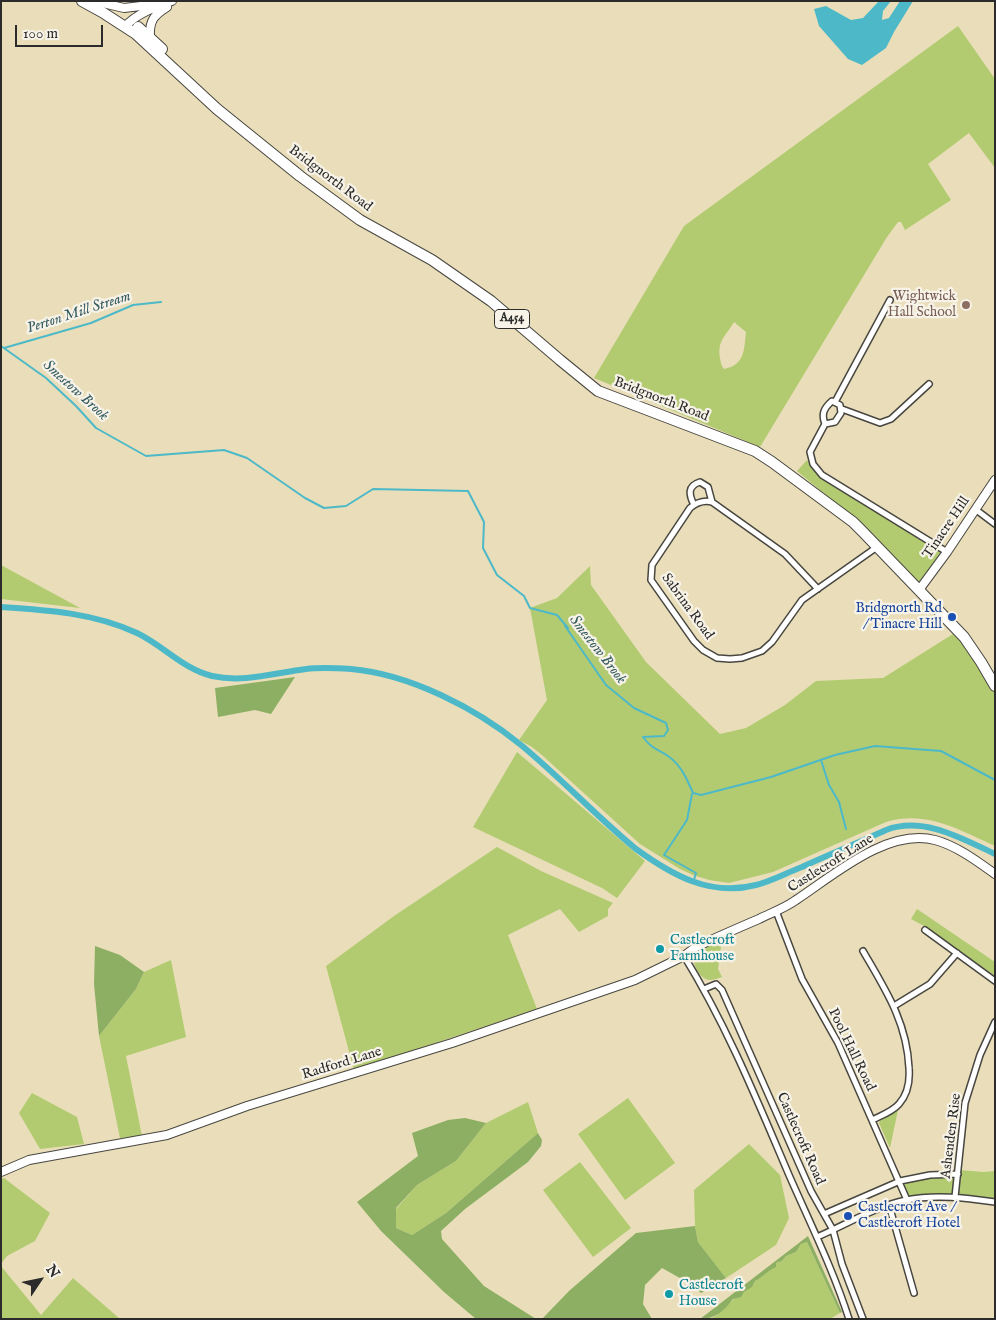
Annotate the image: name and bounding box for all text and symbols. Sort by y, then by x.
scale bar [18,15,105,47]
text: 100 m [23,24,58,43]
street label: Bridgnorth Road [285,142,375,216]
water label: Perton Mill Stream [25,288,133,338]
place label: Wightwick Hall School [888,289,956,322]
marker: Wightwick Hall School [960,299,972,311]
road number: A454 [494,310,530,328]
water label: Smestow Brook [38,357,112,425]
street label: Bridgnorth Road [611,374,711,426]
street label: Tinacre Hill [920,494,974,562]
street label: Sabrina Road [657,571,717,643]
place label: Bridgnorth Rd / Tinacre Hill [855,601,942,634]
marker: Bridgnorth Rd / Tinacre Hill [946,611,958,623]
water label: Smestow Brook [565,612,629,688]
street label: Castlecroft Lane [785,831,877,897]
place label: Castlecroft Farmhouse [670,933,735,966]
marker: Castlecroft Farmhouse [654,943,666,955]
street label: Pool Hall Road [824,1006,878,1094]
street label: Radford Lane [300,1044,384,1084]
street label: Castlecroft Road [772,1090,828,1188]
street label: Ashenden Rise [938,1092,966,1180]
place label: Castlecroft Ave / Castlecroft Hotel [858,1200,960,1232]
marker: Castlecroft Ave / Castlecroft Hotel [842,1210,854,1222]
north arrow [15,1255,65,1305]
text: N [42,1262,63,1282]
place label: Castlecroft House [679,1278,744,1310]
marker: Castlecroft House [663,1288,675,1300]

